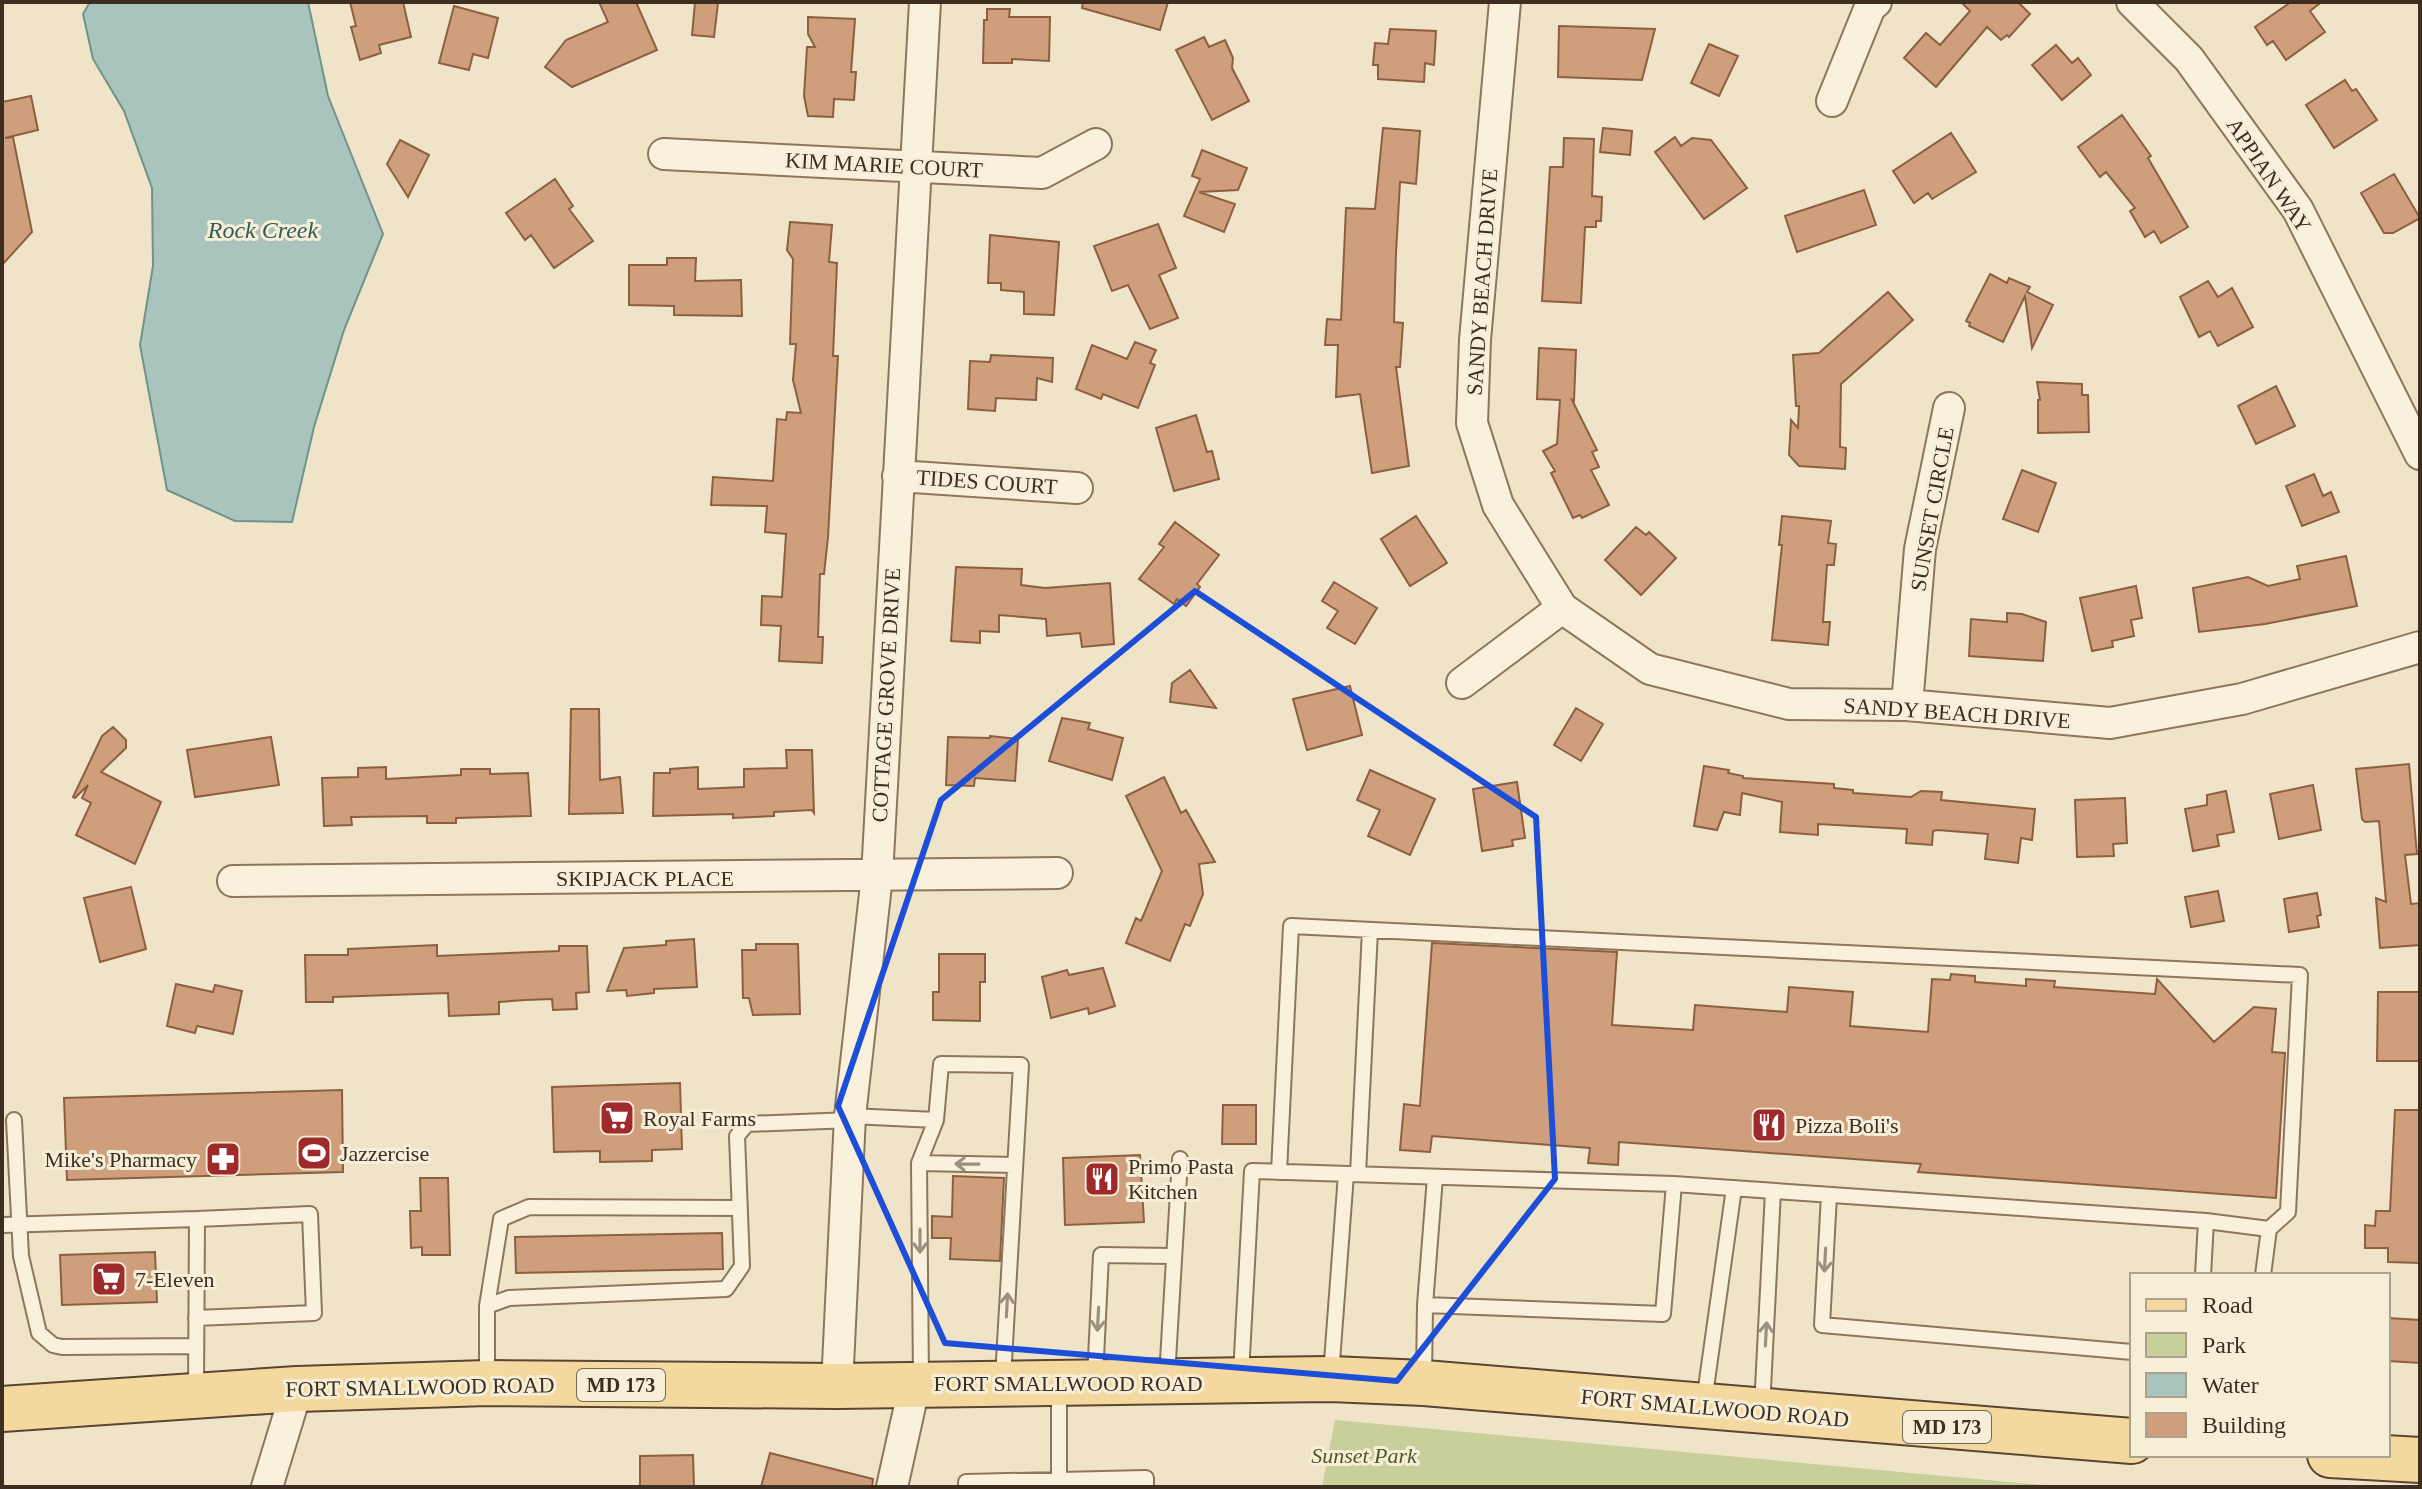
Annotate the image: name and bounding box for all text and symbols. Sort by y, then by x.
street label: APPIAN WAY [2222,113,2317,237]
street label: KIM MARIE COURT [785,147,984,183]
street label: SANDY BEACH DRIVE [1462,168,1502,396]
water label: Rock Creek [207,217,319,243]
street label: SUNSET CIRCLE [1905,425,1959,593]
street label: TIDES COURT [916,465,1059,499]
street label: COTTAGE GROVE DRIVE [867,567,905,823]
street label: SANDY BEACH DRIVE [1843,693,2071,733]
street label: SKIPJACK PLACE [556,866,734,891]
supermarket icon: Royal Farms [598,1099,636,1137]
place label: Royal Farms [643,1106,756,1131]
restaurant icon: Pizza Boli's [1750,1106,1788,1144]
place label: Pizza Boli's [1795,1113,1899,1138]
sports icon: Jazzercise [295,1134,333,1172]
pharmacy icon: Mike's Pharmacy [204,1140,242,1178]
place label: Jazzercise [340,1141,429,1166]
place label: Mike's Pharmacy [45,1147,197,1172]
place label: Primo Pasta Kitchen [1128,1154,1234,1204]
one-way arrow [954,1156,981,1171]
restaurant icon: Primo Pasta Kitchen [1083,1160,1121,1198]
one-way arrow [912,1227,928,1254]
one-way arrow [1818,1246,1833,1273]
supermarket icon: 7-Eleven [90,1260,128,1298]
place label: 7-Eleven [135,1267,214,1292]
legend [2130,1273,2390,1457]
one-way arrow [1000,1292,1015,1319]
text: Road [2202,1292,2253,1318]
one-way arrow [1090,1305,1105,1332]
one-way arrow [1759,1321,1774,1348]
text: Park [2202,1332,2246,1358]
road number: MD 173 [577,1369,665,1401]
street label: FORT SMALLWOOD ROAD [933,1371,1203,1396]
street label: FORT SMALLWOOD ROAD [285,1372,555,1402]
text: Water [2202,1372,2259,1398]
street label: FORT SMALLWOOD ROAD [1580,1384,1850,1432]
road number: MD 173 [1903,1411,1991,1443]
text: Building [2202,1412,2286,1438]
park label: Sunset Park [1311,1443,1418,1468]

